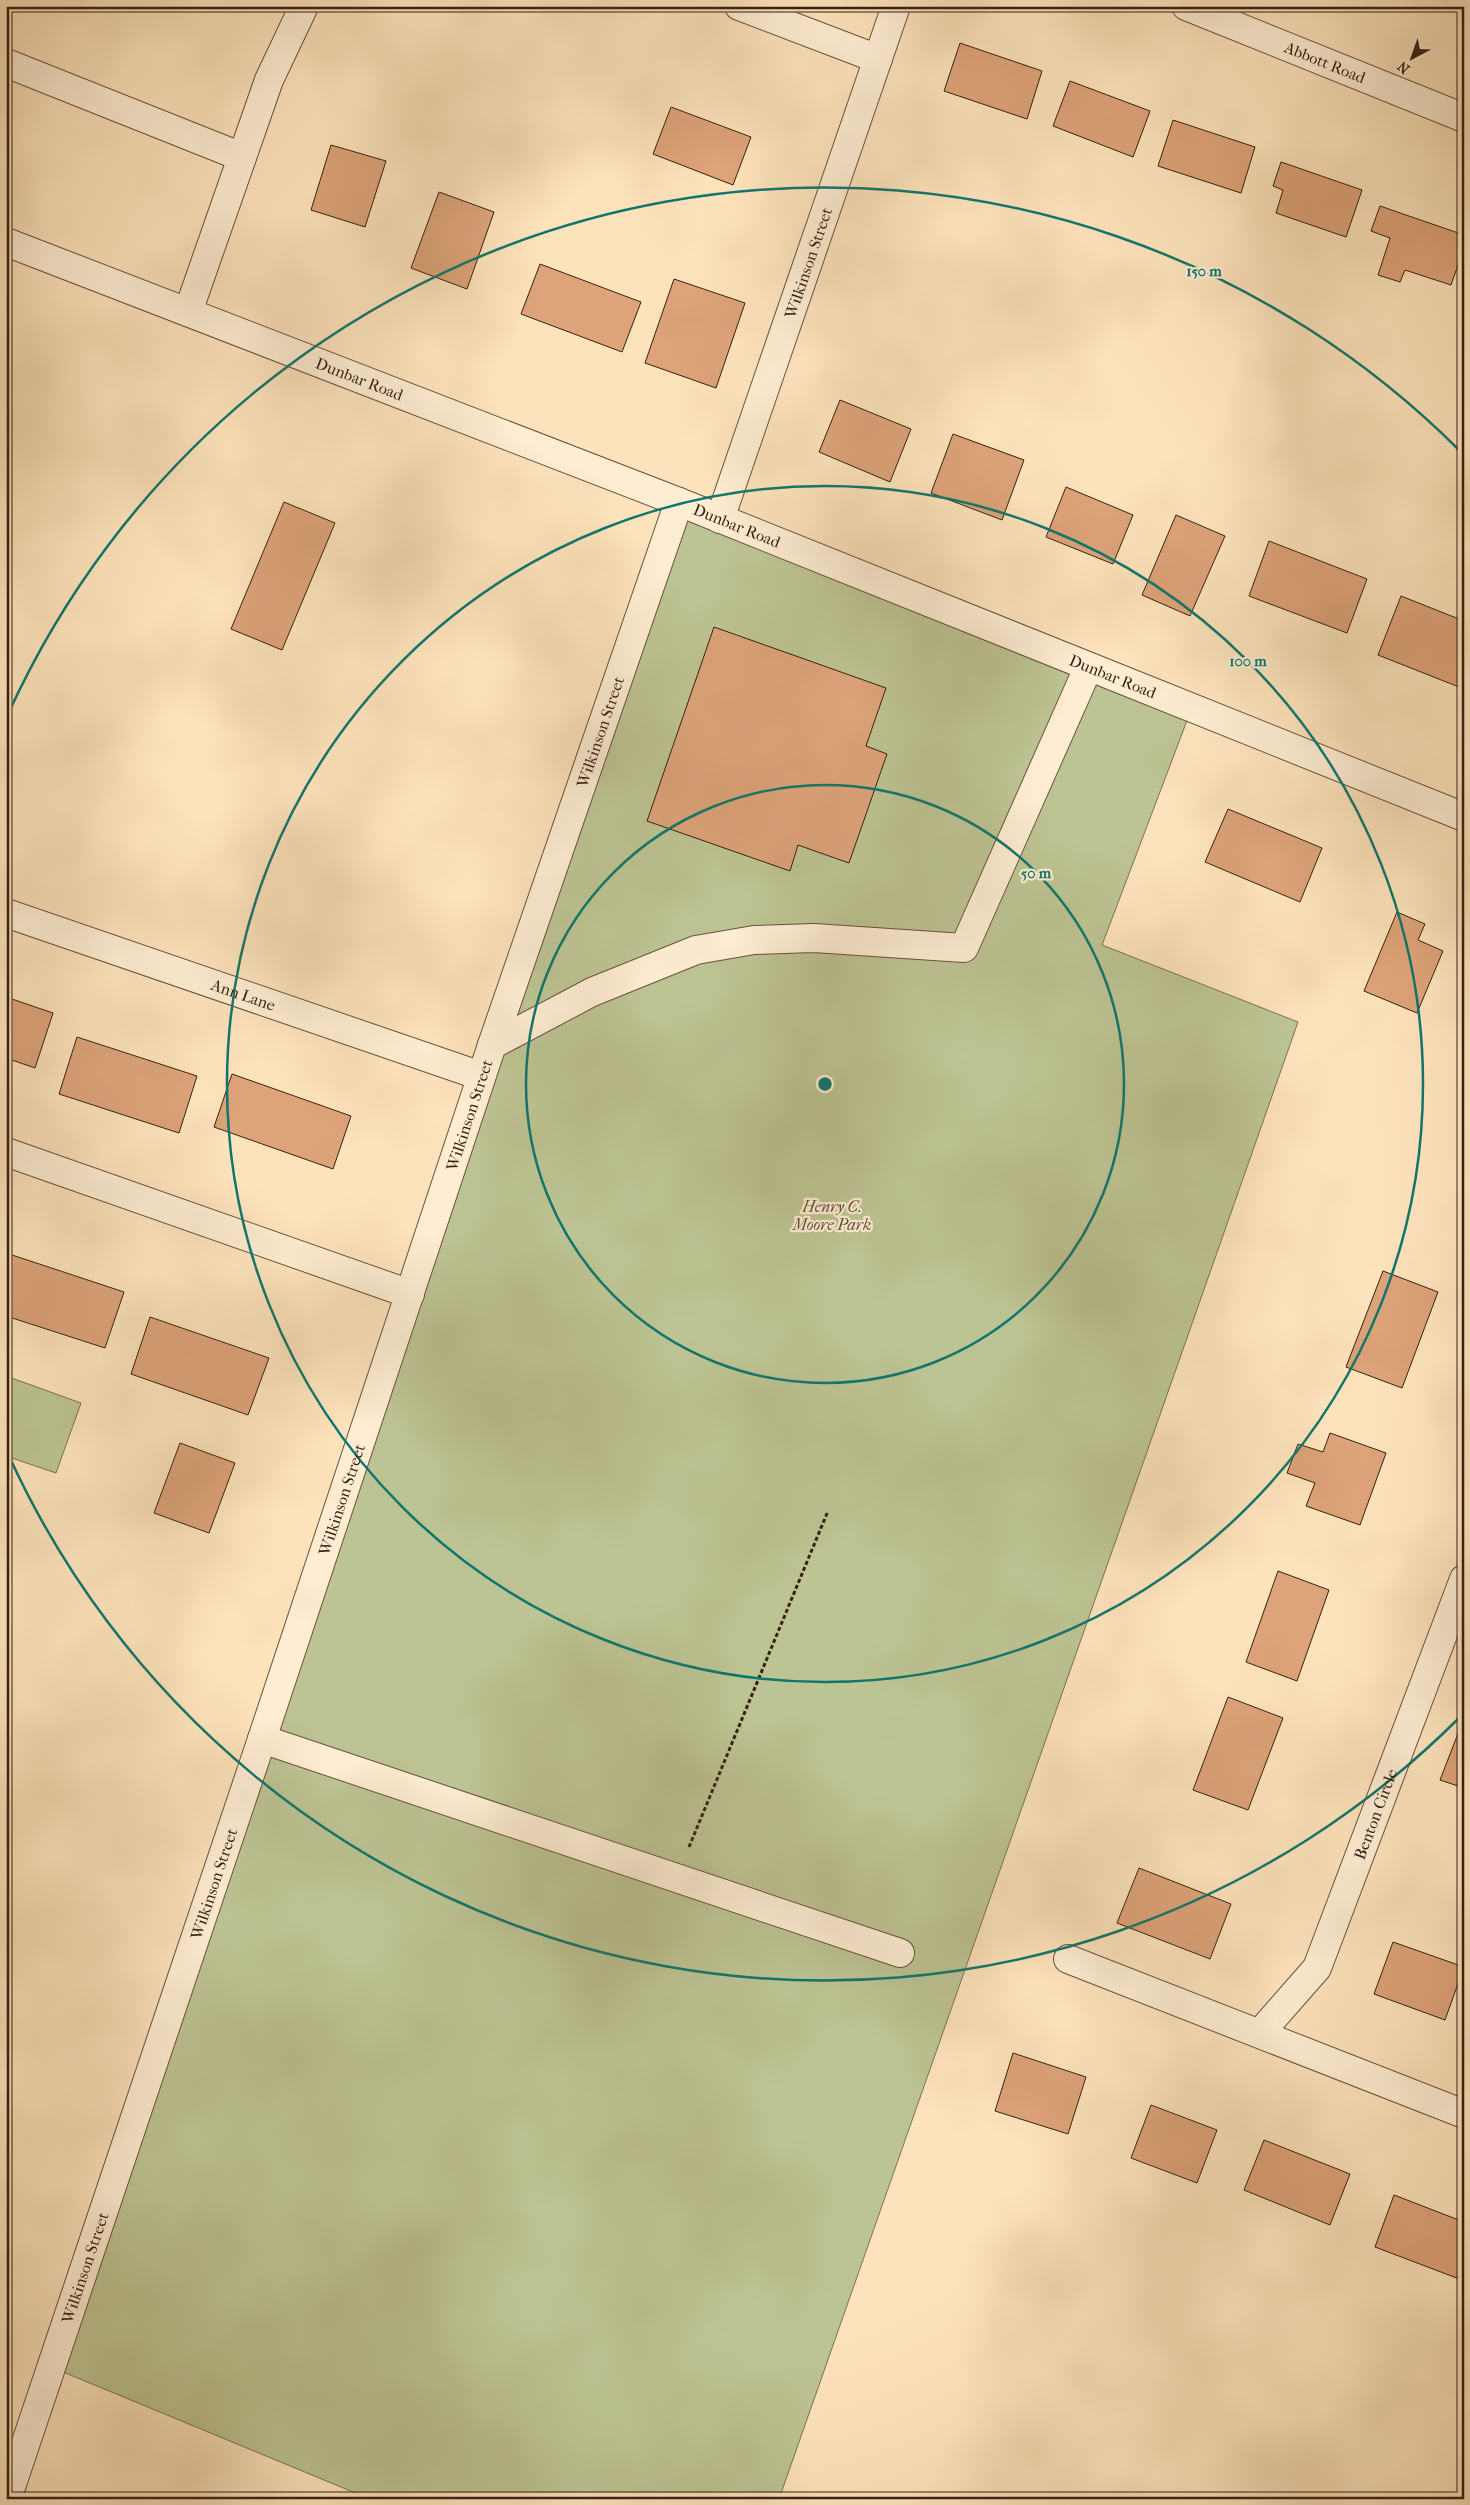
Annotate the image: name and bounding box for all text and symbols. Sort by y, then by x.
north arrow [1388,32,1438,82]
street label: Abbott Road [1281,37,1369,87]
text: N [1394,57,1413,77]
street label: Wilkinson Street [780,204,836,322]
text: 150 m [1186,262,1222,280]
street label: Dunbar Road [313,353,406,404]
street label: Dunbar Road [691,499,784,551]
street label: Dunbar Road [1067,650,1159,702]
text: 100 m [1229,652,1267,670]
street label: Wilkinson Street [572,674,628,791]
text: 50 m [1021,864,1052,882]
street label: Ann Lane [208,974,278,1014]
street label: Wilkinson Street [441,1057,496,1174]
centre of rings [816,1075,834,1093]
park label: Henry C. Moore Park [792,1197,871,1234]
street label: Wilkinson Street [314,1441,369,1558]
street label: Benton Circle [1349,1766,1401,1862]
street label: Wilkinson Street [186,1825,241,1943]
street label: Wilkinson Street [57,2209,112,2327]

